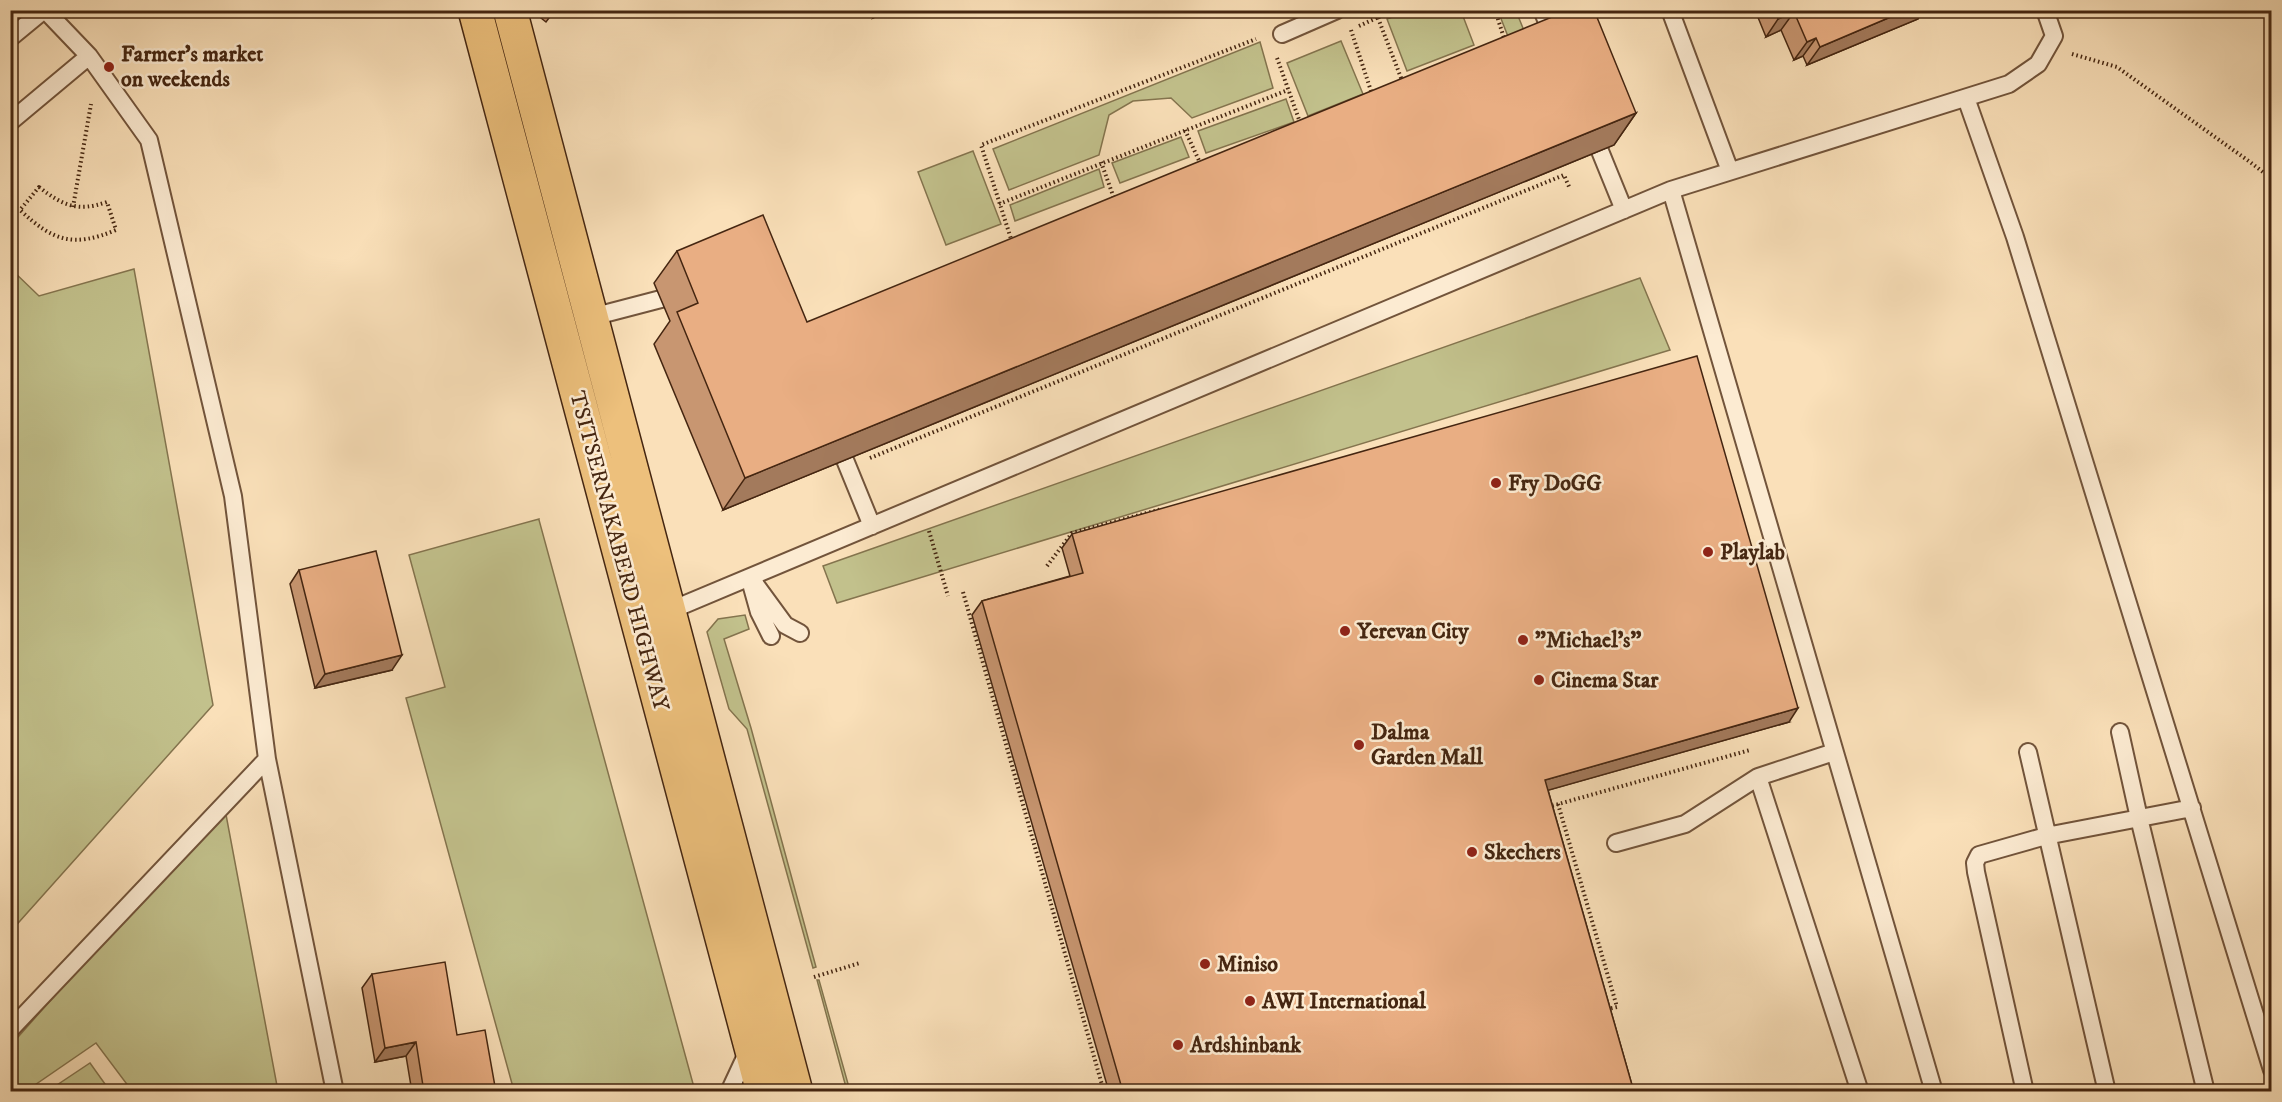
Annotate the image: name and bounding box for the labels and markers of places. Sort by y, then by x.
place label: Farmer's market on weekends [121,41,263,93]
marker: Farmer's market on weekends [102,60,116,74]
place label: Fry DoGG [1508,470,1602,497]
marker: Fry DoGG [1489,476,1503,490]
place label: Playlab [1720,539,1785,566]
marker: Playlab [1701,545,1715,559]
place label: Yerevan City [1356,618,1469,645]
marker: Yerevan City [1338,624,1352,638]
place label: "Michael's" [1535,627,1641,654]
marker: "Michael's" [1516,633,1530,647]
place label: Cinema Star [1551,667,1659,694]
marker: Cinema Star [1532,673,1546,687]
place label: Dalma Garden Mall [1371,719,1483,771]
marker: Dalma Garden Mall [1352,738,1366,752]
place label: Skechers [1484,839,1562,866]
marker: Skechers [1465,845,1479,859]
place label: Miniso [1217,951,1278,978]
marker: Miniso [1198,957,1212,971]
place label: AWI International [1261,988,1426,1015]
marker: AWI International [1243,994,1257,1008]
place label: Ardshinbank [1189,1032,1302,1059]
marker: Ardshinbank [1171,1038,1185,1052]

